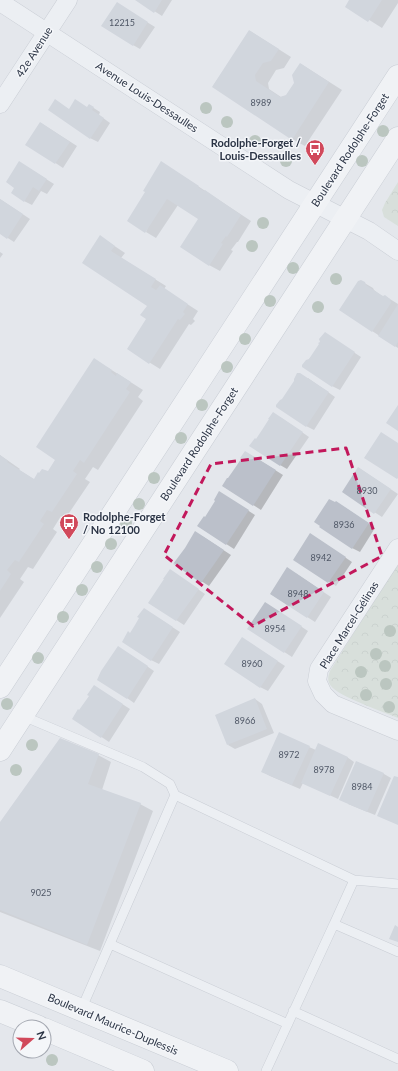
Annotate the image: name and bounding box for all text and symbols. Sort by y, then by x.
house number: 12215 [109,17,135,28]
street label: 42e Avenue [12,24,55,79]
street label: Avenue Louis-Dessaulles [94,59,201,135]
street label: Boulevard Rodolphe-Forget [308,91,391,209]
house number: 8989 [251,97,271,108]
place label: Rodolphe-Forget / Louis-Dessaulles [211,136,301,162]
bus stop icon: Rodolphe-Forget / Louis-Dessaulles [304,138,326,166]
street label: Boulevard Rodolphe-Forget [157,385,240,503]
house number: 8930 [357,485,377,496]
place label: Rodolphe-Forget / No 12100 [83,510,166,536]
bus stop icon: Rodolphe-Forget / No 12100 [58,512,80,540]
house number: 8936 [334,519,354,530]
house number: 8942 [311,552,331,563]
street label: Place Marcel-Gélinas [316,578,381,671]
house number: 8948 [288,588,308,599]
house number: 8954 [265,623,285,634]
house number: 8960 [242,658,262,669]
house number: 8966 [235,715,255,726]
house number: 8972 [279,749,299,760]
house number: 8978 [314,764,334,775]
house number: 8984 [352,781,372,792]
house number: 9025 [31,887,51,898]
street label: Boulevard Maurice-Duplessis [46,990,181,1057]
north arrow [12,1019,52,1059]
text: N [34,1029,49,1042]

